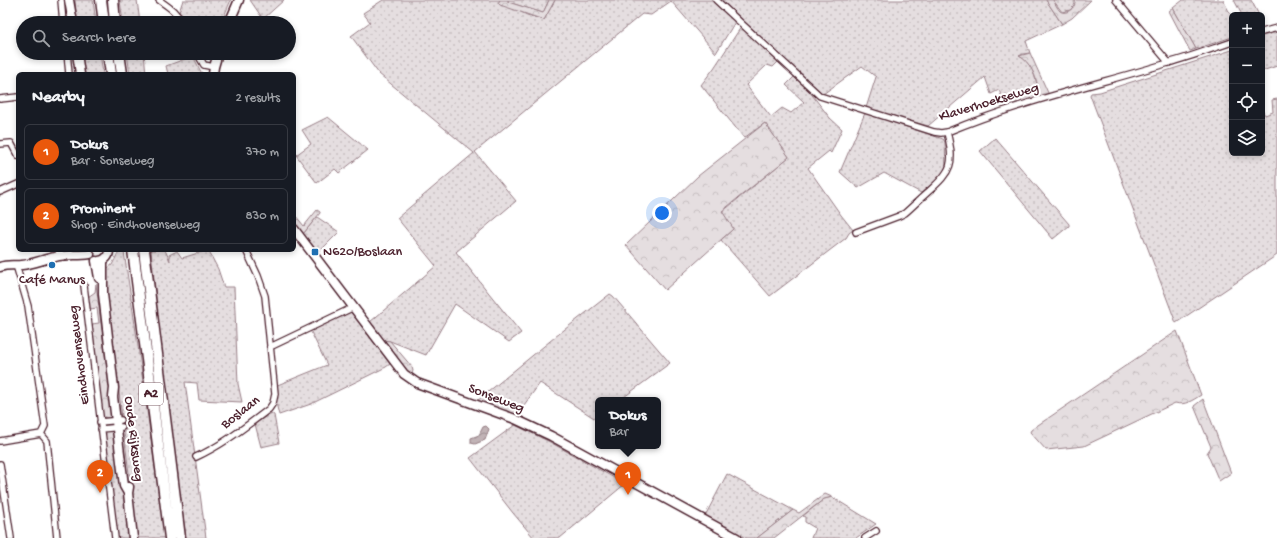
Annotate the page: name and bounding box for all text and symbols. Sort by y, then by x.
map controls [1229,12,1265,156]
button: + [1229,12,1265,48]
search box [16,16,296,60]
icon: search [30,27,52,49]
text: Search here [62,29,136,47]
button: − [1229,48,1265,84]
street label: Klaverhoekseweg [937,80,1041,126]
button: locate [1229,84,1265,120]
text: Nearby [32,88,85,108]
text: 2 results [235,91,280,106]
button: layers [1229,120,1265,156]
text: Dokus [71,136,108,154]
text: 1 [43,145,49,160]
text: 370 m [246,145,279,160]
text: Bar · Sonseweg [71,154,154,169]
text: Prominent [71,200,134,218]
your location [652,203,672,223]
text: 2 [43,209,49,224]
text: 830 m [245,209,279,224]
text: Shop · Eindhovenseweg [71,218,200,233]
place label: N620/Boslaan [323,244,403,261]
marker: N620/Boslaan [310,247,320,257]
marker: Café Manus [47,260,57,270]
place label: Café Manus [19,272,86,289]
street label: Eindhovenseweg [65,304,95,406]
street label: Sonseweg [465,381,527,417]
road number: A2 [139,383,163,405]
street label: Boslaan [217,392,264,434]
street label: Oude Rijksweg [119,395,147,483]
popup [595,397,661,449]
text: Dokus [610,407,646,425]
text: Bar [610,425,628,440]
pin: 2 [87,460,113,493]
pin: 1 [615,462,641,495]

